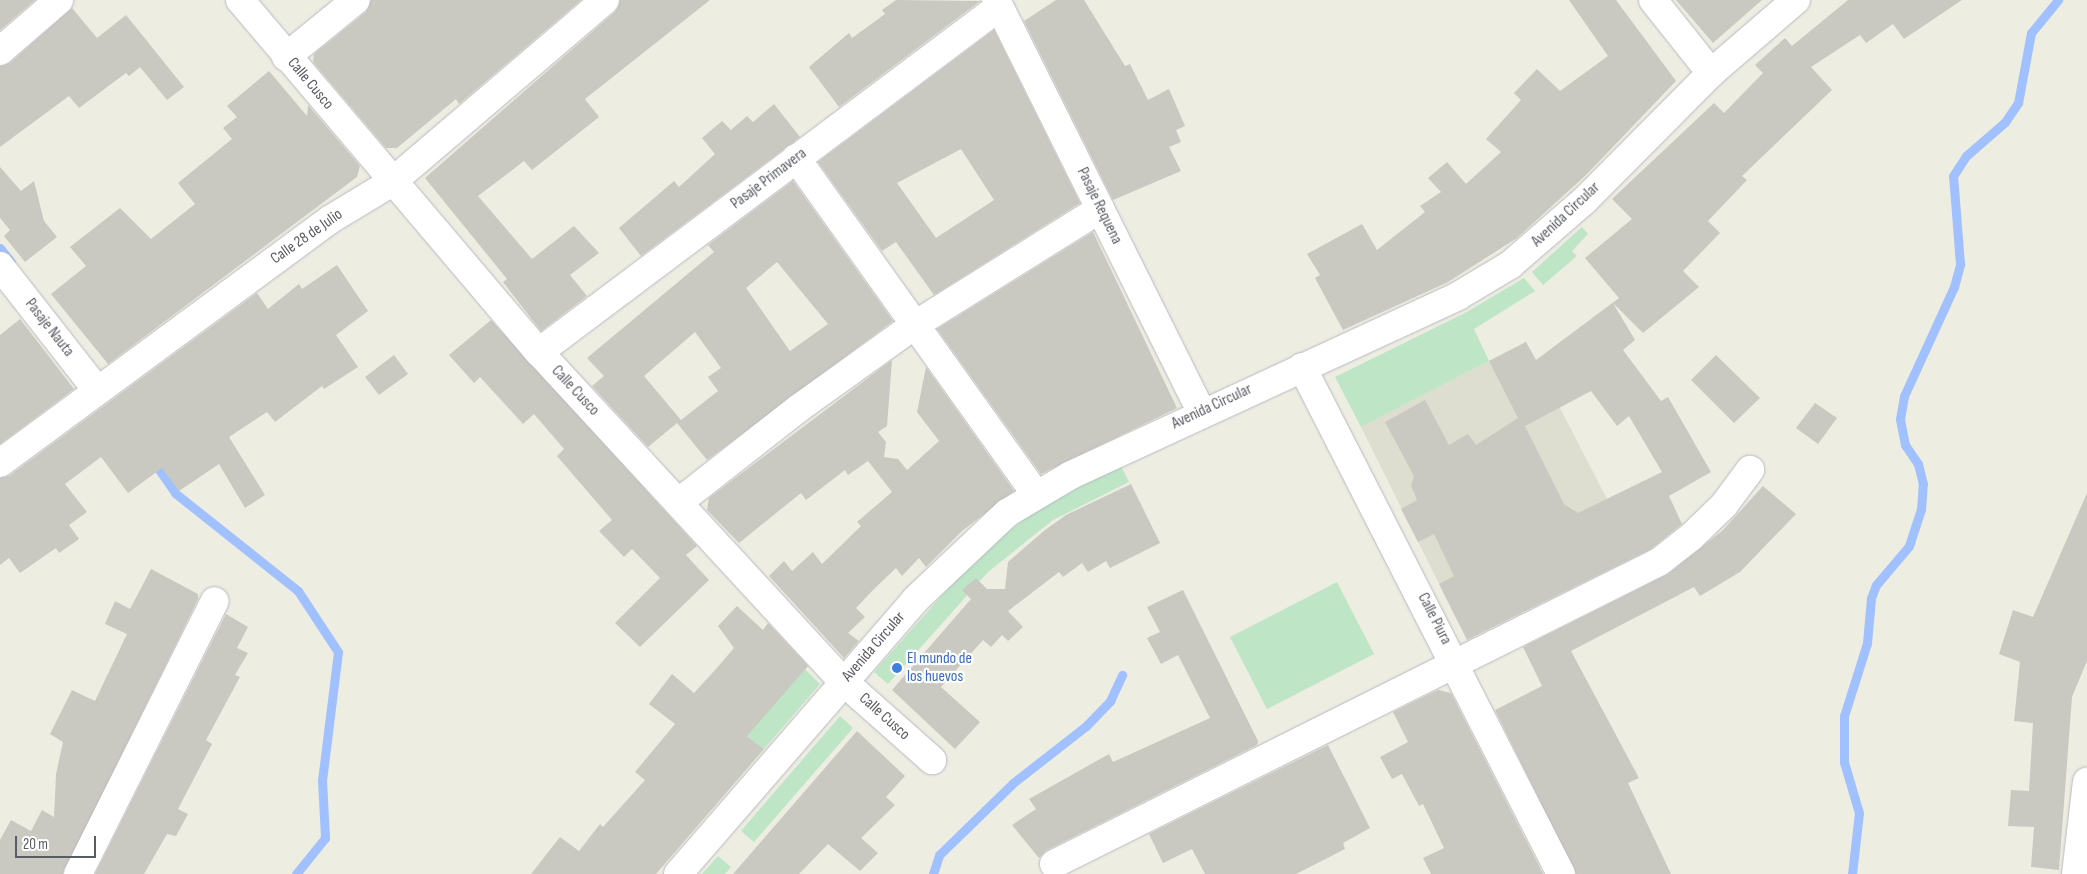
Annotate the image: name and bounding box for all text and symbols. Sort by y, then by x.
street label: Calle Cusco [283,54,337,114]
street label: Pasaje Primavera [727,144,811,214]
street label: Pasaje Requena [1072,165,1126,247]
street label: Avenida Circular [1528,179,1604,251]
street label: Calle 28 de Julio [267,205,347,269]
street label: Pasaje Nauta [20,295,78,361]
street label: Calle Cusco [547,362,603,420]
street label: Avenida Circular [1169,380,1255,434]
street label: Calle Piura [1413,590,1455,648]
street label: Avenida Circular [838,608,910,686]
place label: El mundo de los huevos [907,649,972,687]
marker: El mundo de los huevos [891,662,903,674]
street label: Calle Cusco [855,689,913,745]
scale bar [18,826,99,858]
text: 20 m [23,835,48,854]

